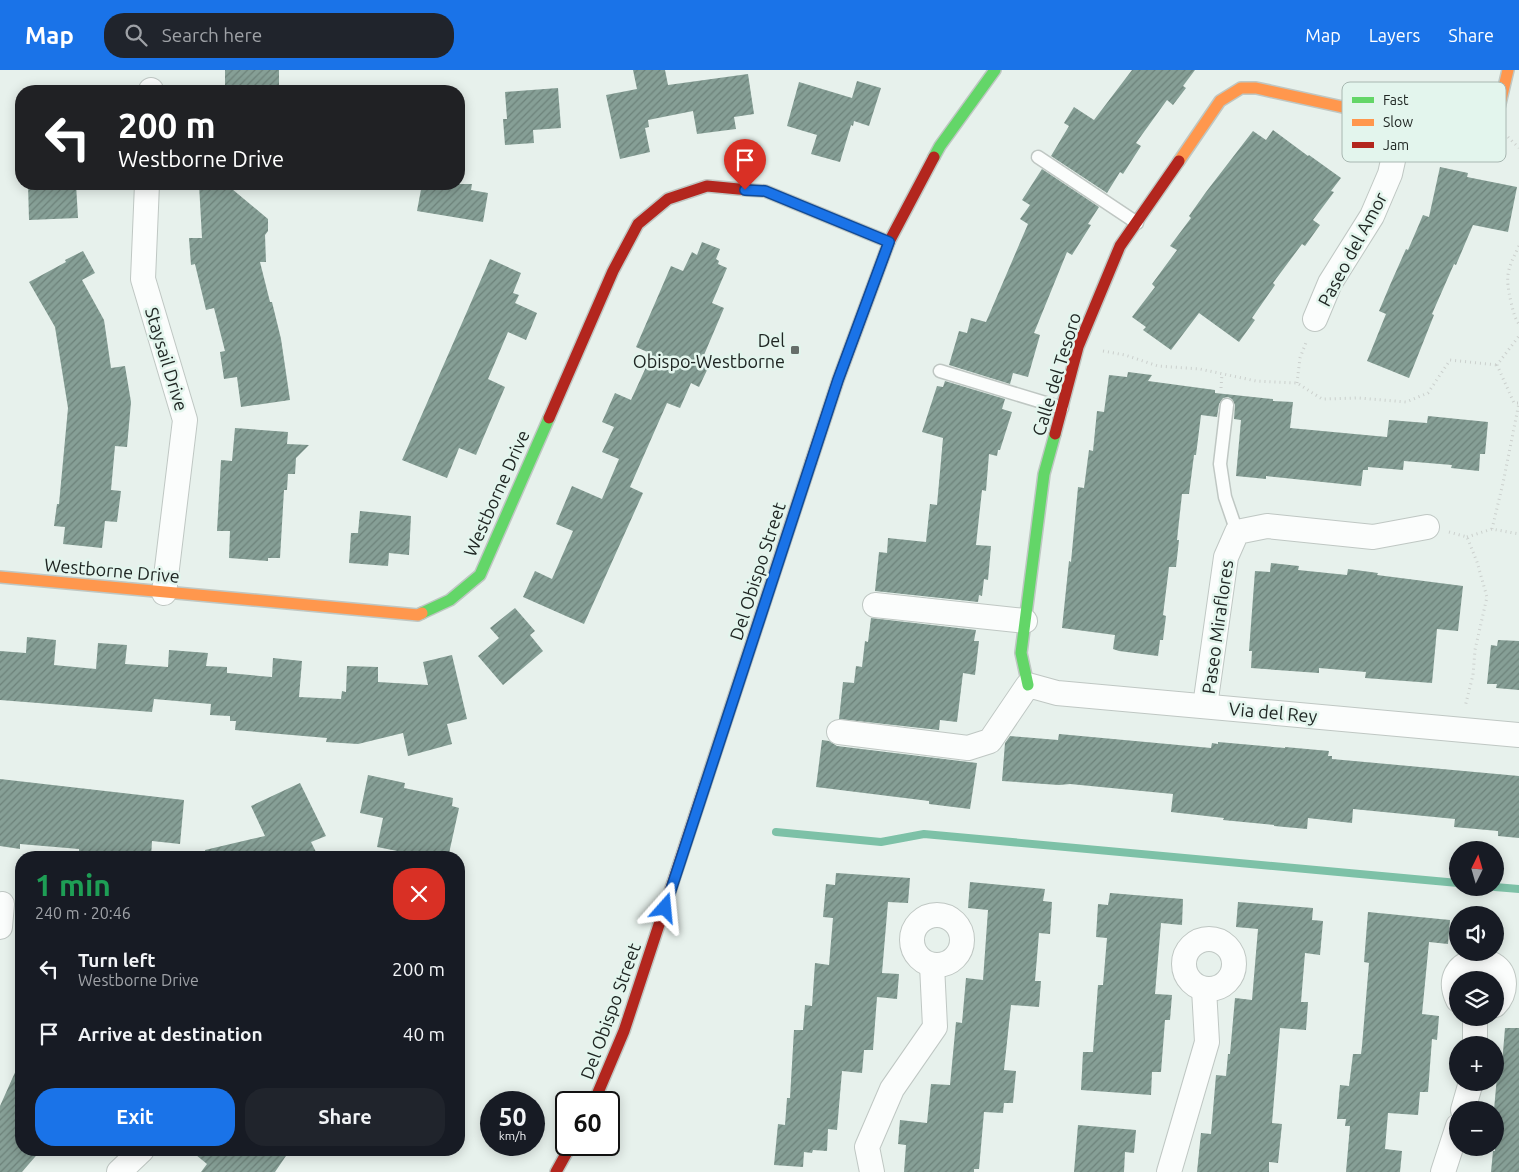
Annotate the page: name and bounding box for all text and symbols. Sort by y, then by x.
search box [104,13,454,58]
icon: search [122,21,150,49]
text: Map [25,22,74,49]
text: Search here [162,24,262,46]
text: Map [1305,25,1341,45]
text: Layers [1369,25,1420,45]
text: Share [1448,25,1494,45]
legend [1342,82,1506,162]
text: Fast [1383,92,1409,108]
icon: left [35,105,100,170]
text: 200 m [118,105,216,145]
text: Slow [1383,114,1413,130]
text: Jam [1383,137,1409,153]
pin [724,139,766,190]
text: Westborne Drive [118,146,284,171]
icon: arrive [731,146,759,174]
street label: Paseo del Amor [1314,188,1391,309]
street label: Staysail Drive [142,305,192,413]
street label: Calle del Tesoro [1028,310,1084,438]
place label: Del Obispo-Westborne [633,330,785,371]
marker: Del Obispo-Westborne [789,344,801,356]
street label: Westborne Drive [459,427,533,559]
street label: Del Obispo Street [725,500,789,642]
street label: Westborne Drive [43,554,181,586]
street label: Paseo Miraflores [1198,559,1236,695]
street label: Via del Rey [1228,698,1318,726]
north arrow [1449,841,1504,896]
map controls [1449,841,1504,1156]
text: 1 min [35,868,111,902]
button: close [393,868,445,920]
position arrow [638,881,690,933]
text: 240 m · 20:46 [35,904,131,922]
button: sound [1449,906,1504,961]
street label: Del Obispo Street [576,940,644,1082]
text: Turn left [78,949,156,971]
icon: left [35,955,63,983]
text: 200 m [392,958,445,980]
text: Westborne Drive [78,971,199,989]
button: layers [1449,971,1504,1026]
icon: arrive [35,1020,63,1048]
text: Arrive at destination [78,1023,263,1045]
text: 40 m [403,1023,445,1045]
button: + [1449,1036,1504,1091]
button: Exit [35,1088,235,1146]
button: Share [245,1088,445,1146]
speed limit sign: 60 [555,1091,620,1156]
button: − [1449,1101,1504,1156]
text: 50 [498,1103,527,1131]
text: km/h [499,1129,526,1142]

